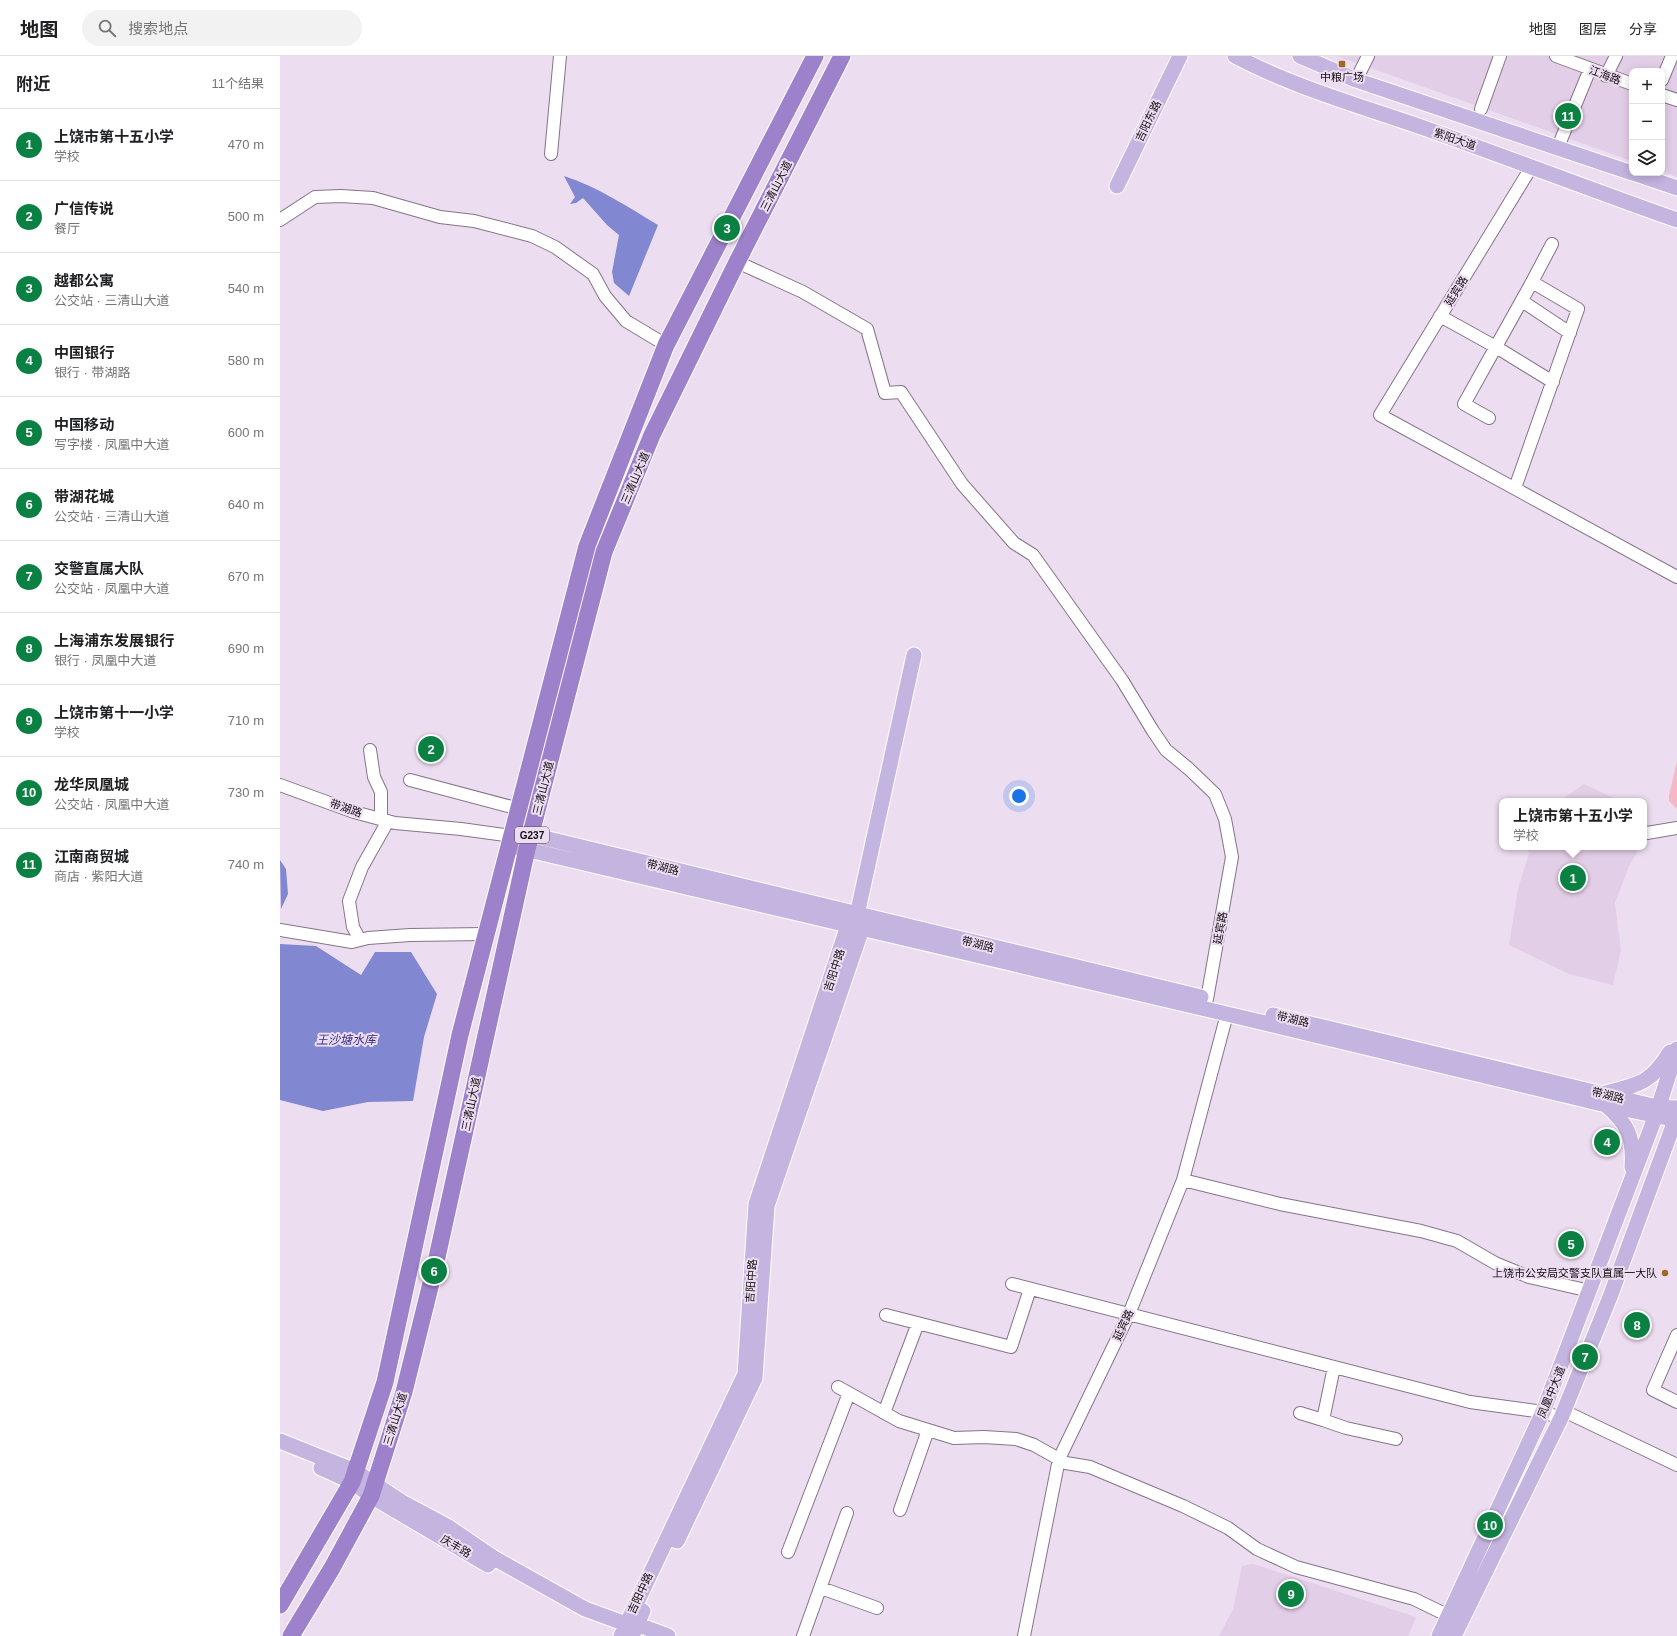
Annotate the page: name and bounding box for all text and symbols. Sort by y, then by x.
search box [82,10,362,46]
icon: search [96,17,118,39]
text: 地图 [20,19,58,40]
text: 搜索地点 [128,20,188,37]
text: 地图 [1529,21,1557,37]
text: 图层 [1579,21,1607,37]
text: 分享 [1629,21,1657,37]
marker: 中粮广场 [1337,59,1347,69]
street label: 江海路 [1587,64,1623,86]
map controls [1629,68,1665,176]
button: + [1629,68,1665,104]
place label: 中粮广场 [1320,71,1364,83]
text: 附近 [16,75,50,94]
text: 11个结果 [212,76,264,91]
street label: 吉阳东路 [1133,99,1163,143]
pin: 11 [1555,101,1581,131]
button: − [1629,104,1665,140]
street label: 紫阳大道 [1432,126,1478,152]
text: 上饶市第十五小学 [54,128,174,145]
text: 1 [25,137,33,152]
text: 470 m [228,137,264,152]
button: layers [1629,140,1665,176]
text: 学校 [54,149,80,164]
street label: 三清山大道 [758,159,794,213]
text: 广信传说 [54,200,114,217]
text: 2 [25,209,33,224]
text: 500 m [228,209,264,224]
pin: 3 [714,213,740,243]
text: 餐厅 [54,221,80,236]
text: 越都公寓 [54,272,114,289]
street label: 延宾路 [1442,274,1470,308]
text: 3 [25,281,33,296]
text: 540 m [228,281,264,296]
text: 公交站 · 三清山大道 [54,293,170,308]
text: 中国银行 [54,344,114,361]
text: 4 [25,353,33,368]
text: 580 m [228,353,264,368]
text: 银行 · 带湖路 [54,365,131,380]
text: 中国移动 [54,416,114,433]
text: 5 [25,425,33,440]
text: 600 m [228,425,264,440]
text: 写字楼 · 凤凰中大道 [54,437,170,452]
street label: 三清山大道 [619,450,651,506]
text: 带湖花城 [54,488,114,505]
text: 6 [25,497,33,512]
text: 640 m [228,497,264,512]
text: 公交站 · 三清山大道 [54,509,170,524]
text: 交警直属大队 [54,560,144,577]
text: 7 [25,569,33,584]
text: 670 m [228,569,264,584]
text: 公交站 · 凤凰中大道 [54,581,170,596]
text: 上海浦东发展银行 [54,632,174,649]
text: 8 [25,641,33,656]
text: 690 m [228,641,264,656]
text: 银行 · 凤凰中大道 [54,653,157,668]
text: 上饶市第十一小学 [54,704,174,721]
text: 9 [25,713,33,728]
text: 710 m [228,713,264,728]
text: 学校 [54,725,80,740]
pin: 2 [418,734,444,764]
street label: 三清山大道 [531,760,555,816]
text: 龙华凤凰城 [54,776,129,793]
text: 10 [22,785,36,800]
text: 730 m [228,785,264,800]
your location [1009,786,1029,806]
text: 公交站 · 凤凰中大道 [54,797,170,812]
street label: 带湖路 [328,797,364,819]
popup [1499,798,1647,850]
text: 上饶市第十五小学 [1513,807,1633,824]
road number: G237 [515,827,549,843]
text: 学校 [1513,828,1539,843]
text: 江南商贸城 [54,848,129,865]
text: 11 [22,857,36,872]
text: 740 m [228,857,264,872]
street label: 带湖路 [646,857,680,877]
pin: 1 [1560,863,1586,893]
text: 商店 · 紫阳大道 [54,869,144,884]
street label: 延宾路 [1211,911,1229,945]
street label: 带湖路 [961,934,995,954]
street label: 吉阳中路 [821,947,847,993]
street label: 带湖路 [1276,1009,1310,1029]
water label: 王沙塘水库 [316,1033,378,1047]
street label: 三清山大道 [459,1076,483,1132]
street label: 带湖路 [1591,1085,1625,1105]
pin: 4 [1594,1127,1620,1157]
pin: 5 [1558,1229,1584,1259]
pin: 6 [421,1256,447,1286]
street label: 吉阳中路 [743,1259,759,1303]
place label: 上饶市公安局交警支队直属一大队 [1492,1267,1657,1279]
marker: 上饶市公安局交警支队直属一大队 [1660,1268,1670,1278]
street label: 延宾路 [1111,1308,1135,1342]
pin: 8 [1624,1310,1650,1340]
pin: 7 [1572,1342,1598,1372]
street label: 凤凰中大道 [1535,1364,1567,1420]
street label: 三清山大道 [381,1391,409,1447]
pin: 10 [1477,1510,1503,1540]
street label: 庆丰路 [439,1532,473,1560]
street label: 吉阳中路 [625,1571,655,1615]
pin: 9 [1278,1579,1304,1609]

